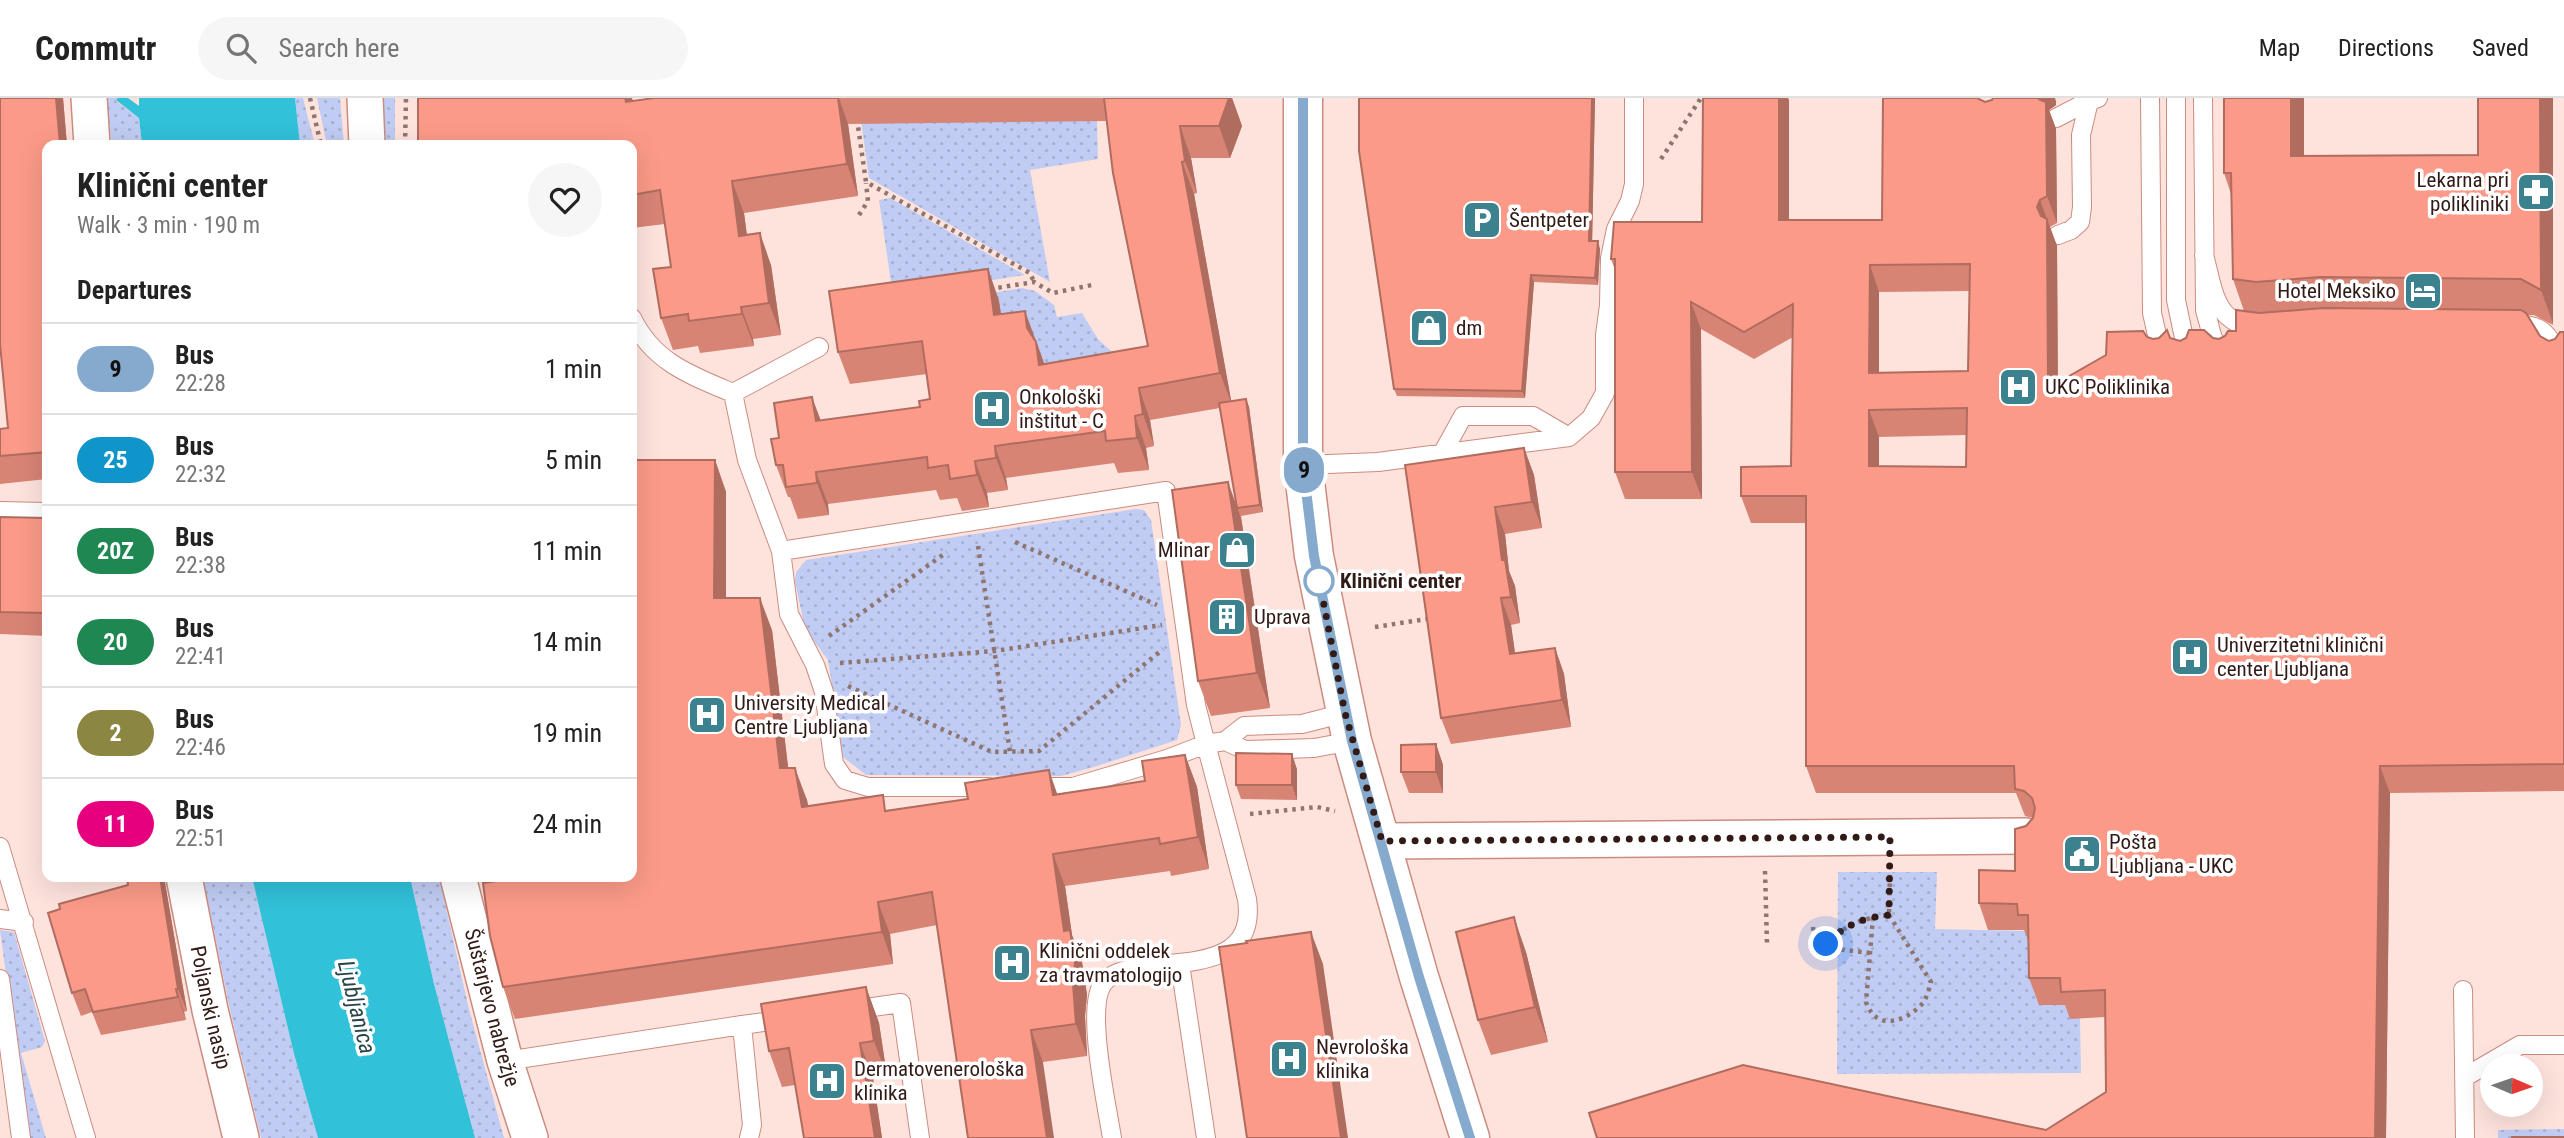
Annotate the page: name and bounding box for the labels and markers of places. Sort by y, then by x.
place label: Lekarna pri polikliniki [2417,168,2509,216]
pharmacy icon: Lekarna pri polikliniki [2515,171,2557,213]
parking icon: Šentpeter [1461,199,1503,241]
place label: Šentpeter [1509,208,1589,232]
hotel icon: Hotel Meksiko [2402,270,2444,312]
place label: Hotel Meksiko [2277,279,2396,303]
shop icon: dm [1408,307,1450,349]
place label: dm [1456,316,1482,340]
hospital icon: UKC Poliklinika [1997,366,2039,408]
place label: UKC Poliklinika [2045,375,2170,399]
place label: Onkološki inštitut - C [1019,385,1104,433]
hospital icon: Onkološki inštitut - C [971,388,1013,430]
shop icon: Mlinar [1216,529,1258,571]
place label: Mlinar [1158,538,1210,562]
marker: Klinični center [1304,566,1334,596]
place label: Klinični center [1340,569,1461,593]
building icon: Uprava [1206,596,1248,638]
place label: Uprava [1254,605,1311,629]
place label: Univerzitetni klinični center Ljubljana [2217,633,2384,681]
hospital icon: Univerzitetni klinični center Ljubljana [2169,636,2211,678]
place label: University Medical Centre Ljubljana [734,691,886,739]
hospital icon: University Medical Centre Ljubljana [686,694,728,736]
place label: Pošta Ljubljana - UKC [2109,830,2234,878]
public building icon: Pošta Ljubljana - UKC [2061,833,2103,875]
place label: Klinični oddelek za travmatologijo [1039,939,1182,987]
hospital icon: Klinični oddelek za travmatologijo [991,942,1033,984]
place label: Nevrološka klinika [1316,1035,1409,1083]
hospital icon: Nevrološka klinika [1268,1038,1310,1080]
place label: Dermatovenerološka klinika [854,1057,1024,1105]
hospital icon: Dermatovenerološka klinika [806,1060,848,1102]

